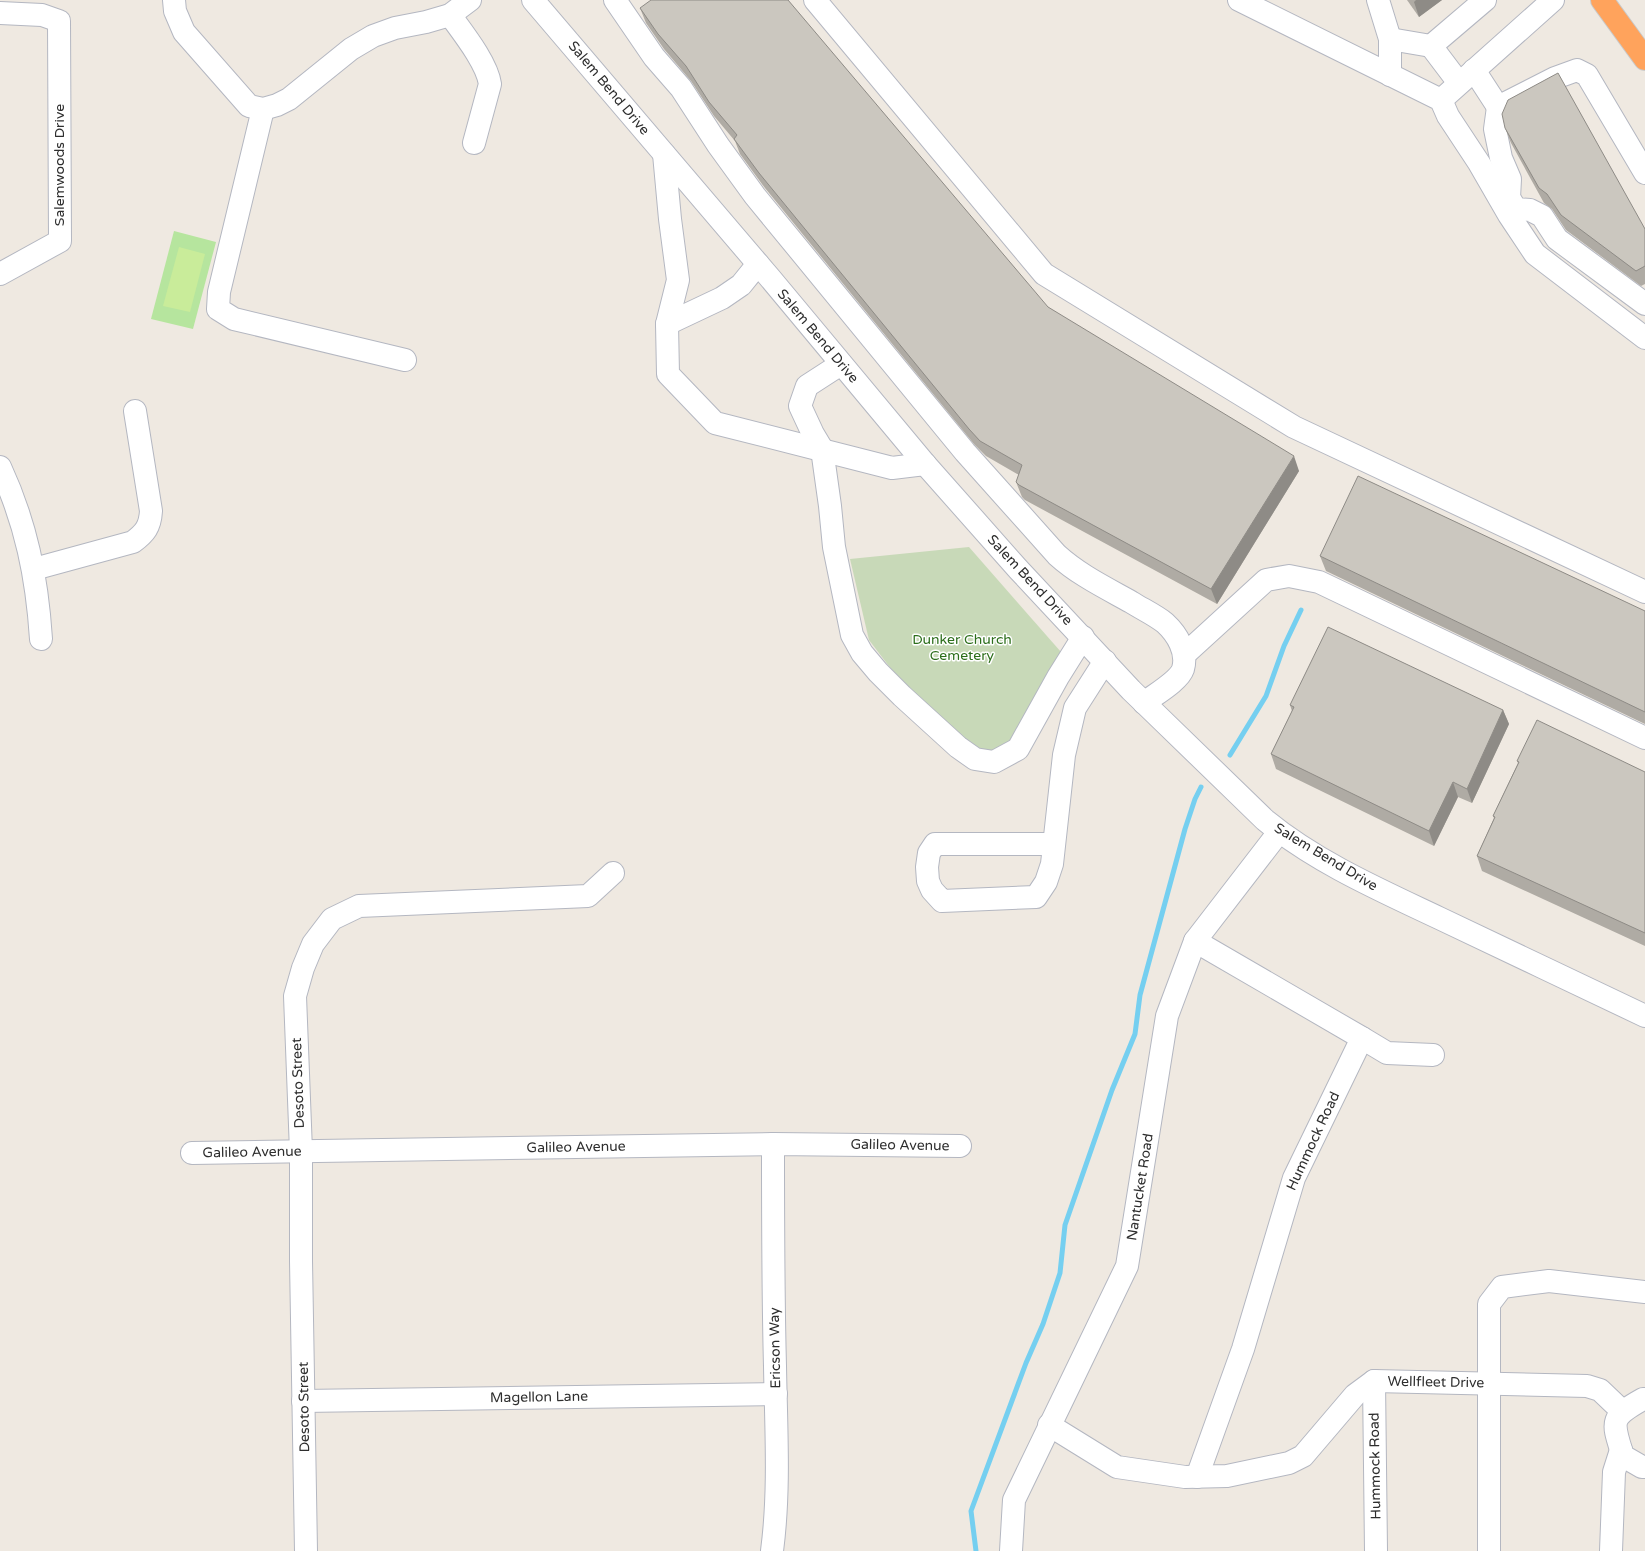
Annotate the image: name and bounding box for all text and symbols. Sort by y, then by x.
street label: Salem Bend Drive [565,38,653,138]
street label: Salemwoods Drive [51,104,68,226]
street label: Salem Bend Drive [774,286,862,386]
street label: Salem Bend Drive [984,531,1076,629]
park label: Dunker Church Cemetery [912,631,1012,664]
street label: Salem Bend Drive [1271,819,1381,895]
street label: Desoto Street [288,1037,308,1129]
street label: Hummock Road [1283,1089,1343,1193]
street label: Nantucket Road [1123,1132,1157,1242]
street label: Galileo Avenue [850,1136,950,1154]
street label: Galileo Avenue [526,1138,626,1156]
street label: Galileo Avenue [202,1143,302,1161]
street label: Ericson Way [766,1307,784,1389]
street label: Desoto Street [295,1361,313,1453]
street label: Wellfleet Drive [1388,1373,1485,1391]
street label: Magellon Lane [490,1388,588,1406]
street label: Hummock Road [1366,1412,1384,1520]

